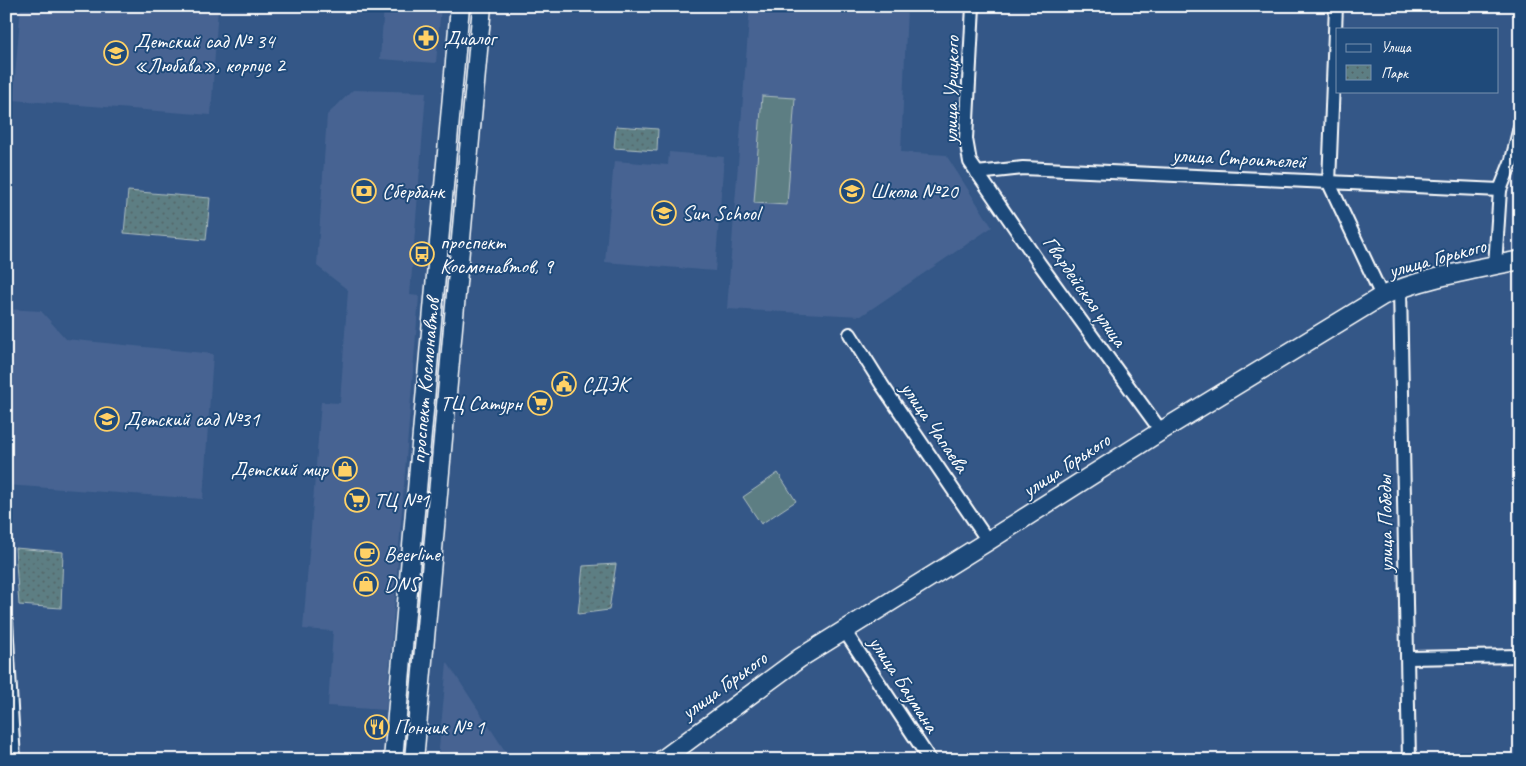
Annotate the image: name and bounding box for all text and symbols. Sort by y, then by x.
pharmacy icon: Диалог [413,25,439,51]
place label: Диалог [444,25,499,51]
place label: Детский сад № 34 «Любава», корпус 2 [134,28,287,78]
legend [1336,28,1498,92]
street label: улица Урицкого [937,34,965,146]
text: Улица [1381,38,1412,57]
school or university icon: Детский сад № 34 «Любава», корпус 2 [103,40,129,66]
text: Парк [1381,64,1409,83]
street label: улица Строителей [1170,141,1308,175]
bank icon: Сбербанк [351,178,377,204]
place label: Сбербанк [382,178,447,204]
school or university icon: Школа №20 [839,178,865,204]
place label: Школа №20 [870,178,959,204]
school or university icon: Sun School [651,200,677,226]
place label: Sun School [682,200,763,226]
place label: проспект Космонавтов, 9 [440,229,554,279]
street label: Гвардейская улица [1037,230,1134,353]
street label: улица Горького [1384,232,1490,284]
bus stop icon: проспект Космонавтов, 9 [409,241,435,267]
street label: проспект Космонавтов [405,293,446,465]
public building icon: СДЭК [551,371,577,397]
place label: СДЭК [582,371,632,397]
street label: улица Чапаева [894,375,976,479]
place label: ТЦ Сатурн [440,390,523,416]
supermarket icon: ТЦ Сатурн [527,390,553,416]
school or university icon: Детский сад №31 [94,406,120,432]
place label: Детский сад №31 [124,406,261,432]
street label: улица Горького [1015,426,1116,504]
place label: Детский мир [231,456,329,482]
shop icon: Детский мир [332,456,358,482]
street label: улица Победы [1371,473,1399,575]
supermarket icon: ТЦ №1 [344,487,370,513]
place label: ТЦ №1 [374,487,431,513]
cafe icon: Beerline [354,541,380,567]
place label: Beerline [384,541,442,567]
shop icon: DNS [353,571,379,597]
place label: DNS [384,571,421,597]
street label: улица Баумана [862,629,946,739]
street label: улица Горького [674,644,773,726]
restaurant icon: Пончик № 1 [364,714,390,740]
place label: Пончик № 1 [394,714,486,740]

